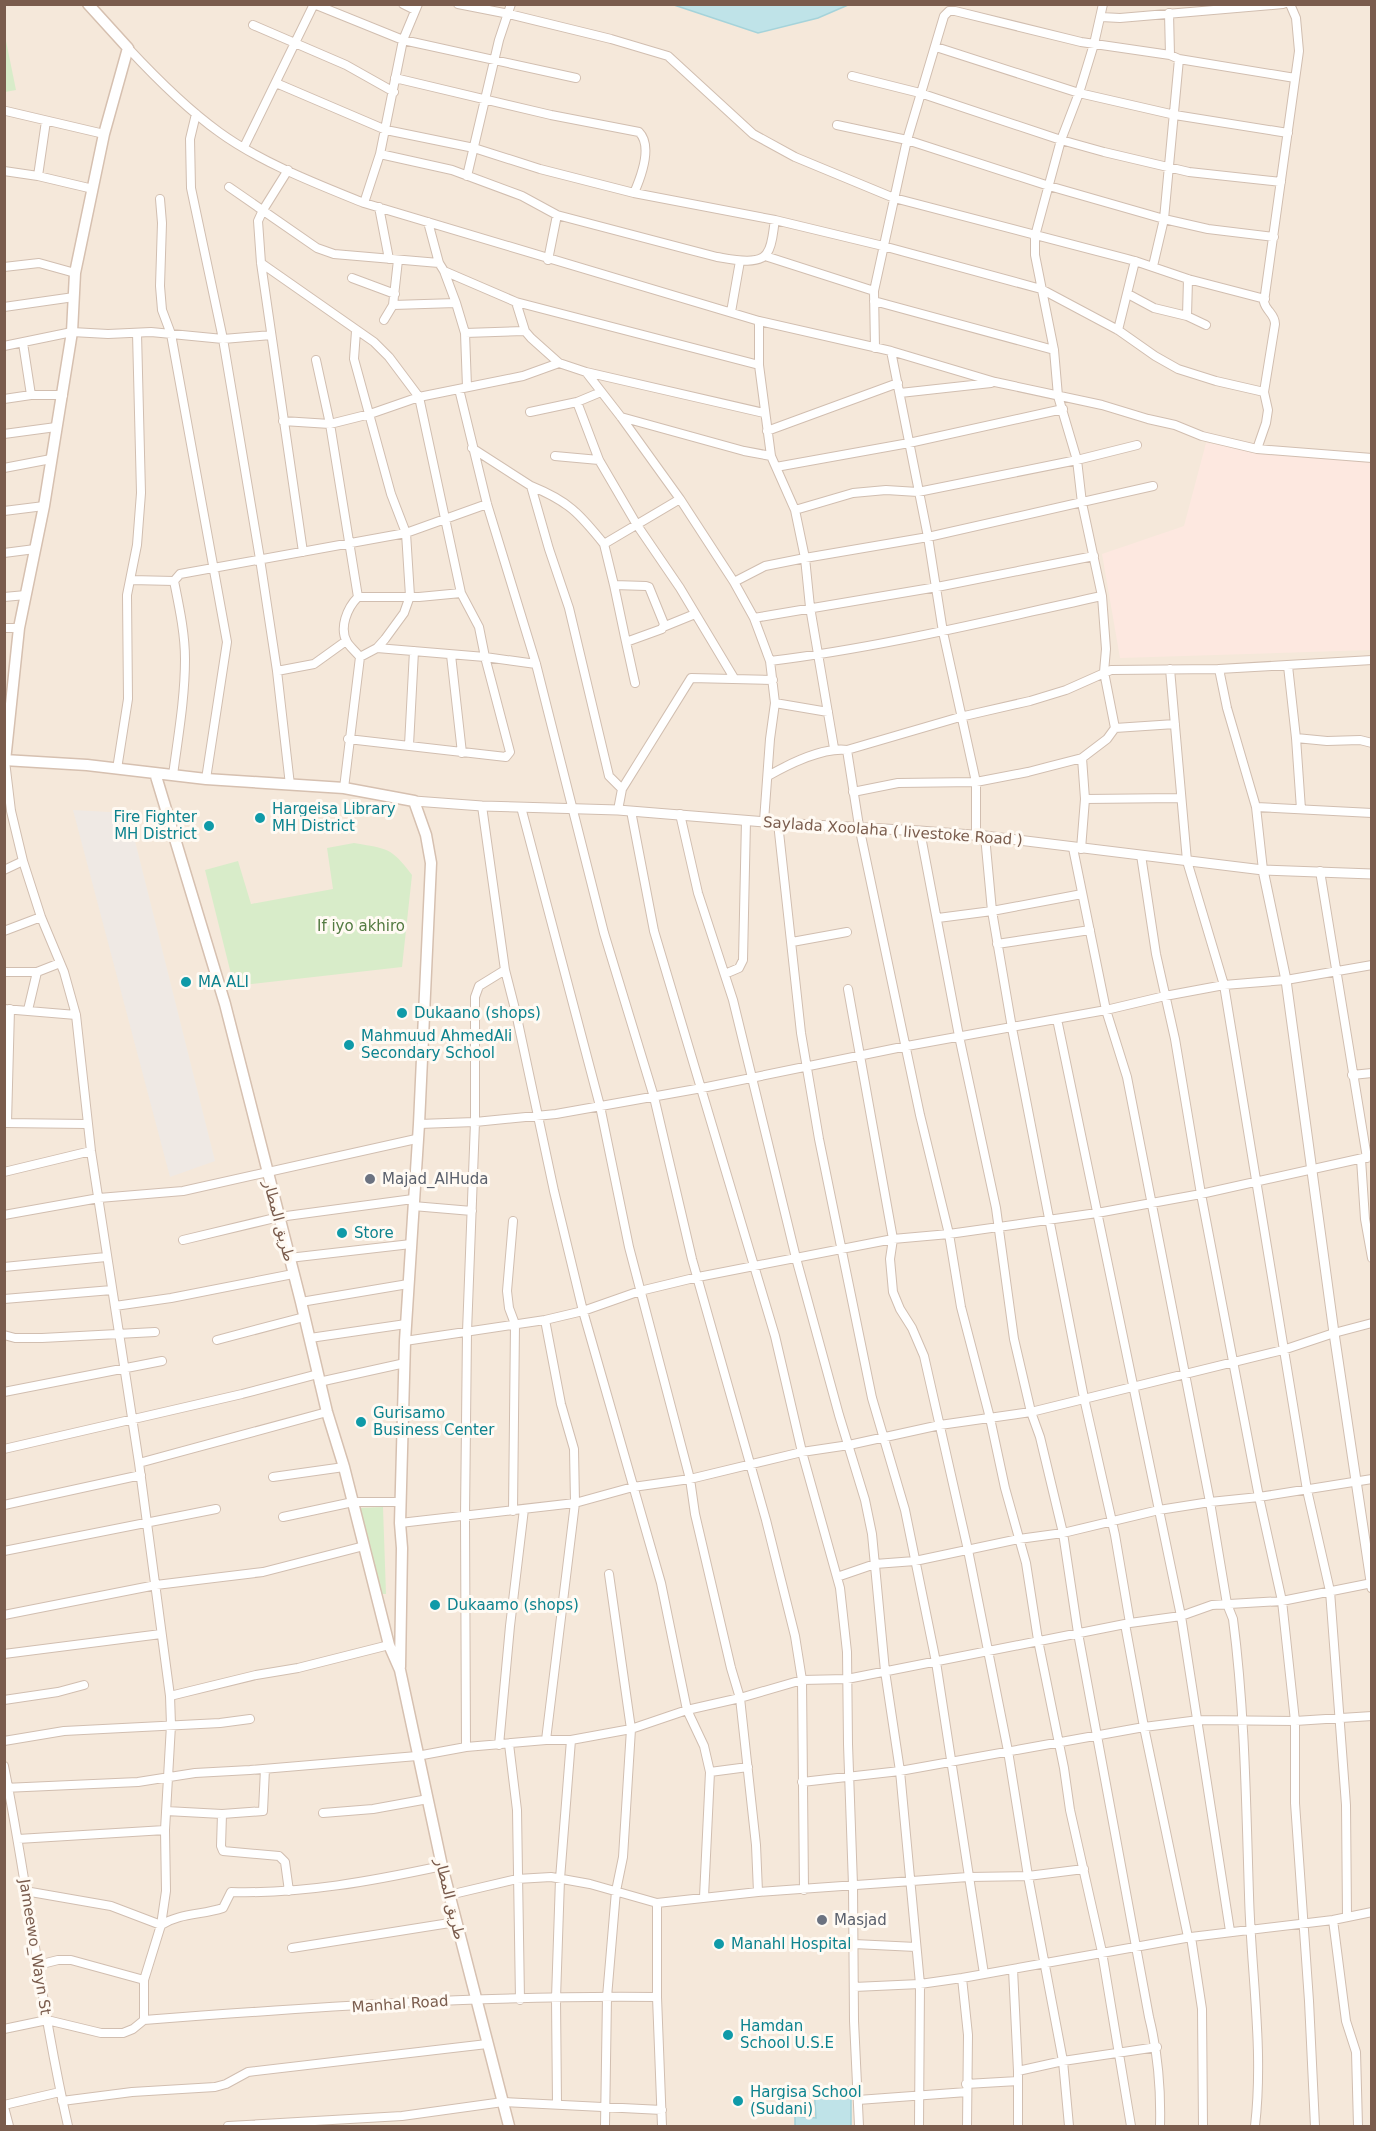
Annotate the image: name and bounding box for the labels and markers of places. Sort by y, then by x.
place label: Hargeisa Library MH District [272,800,396,835]
place label: Fire Fighter MH District [113,808,198,843]
marker: Hargeisa Library MH District [253,811,267,825]
marker: Fire Fighter MH District [202,819,216,833]
place label: MA ALI [198,973,249,991]
marker: MA ALI [179,975,193,989]
place label: Dukaano (shops) [414,1004,541,1022]
marker: Dukaano (shops) [395,1006,409,1020]
place label: Mahmuud AhmedAli Secondary School [361,1027,512,1062]
marker: Mahmuud AhmedAli Secondary School [342,1038,356,1052]
place label: Majad_AlHuda [382,1170,488,1189]
marker: Majad_AlHuda [363,1172,377,1186]
place label: Store [354,1224,394,1242]
marker: Store [335,1226,349,1240]
place label: Gurisamo Business Center [373,1404,495,1439]
marker: Gurisamo Business Center [354,1415,368,1429]
place label: Dukaamo (shops) [447,1596,579,1614]
marker: Dukaamo (shops) [428,1598,442,1612]
place label: Masjad [834,1911,887,1929]
marker: Masjad [815,1913,829,1927]
place label: Manahl Hospital [731,1935,851,1953]
marker: Manahl Hospital [712,1937,726,1951]
place label: Hamdan School U.S.E [740,2017,834,2052]
marker: Hamdan School U.S.E [721,2028,735,2042]
place label: Hargisa School (Sudani) [750,2083,862,2118]
marker: Hargisa School (Sudani) [731,2094,745,2108]

